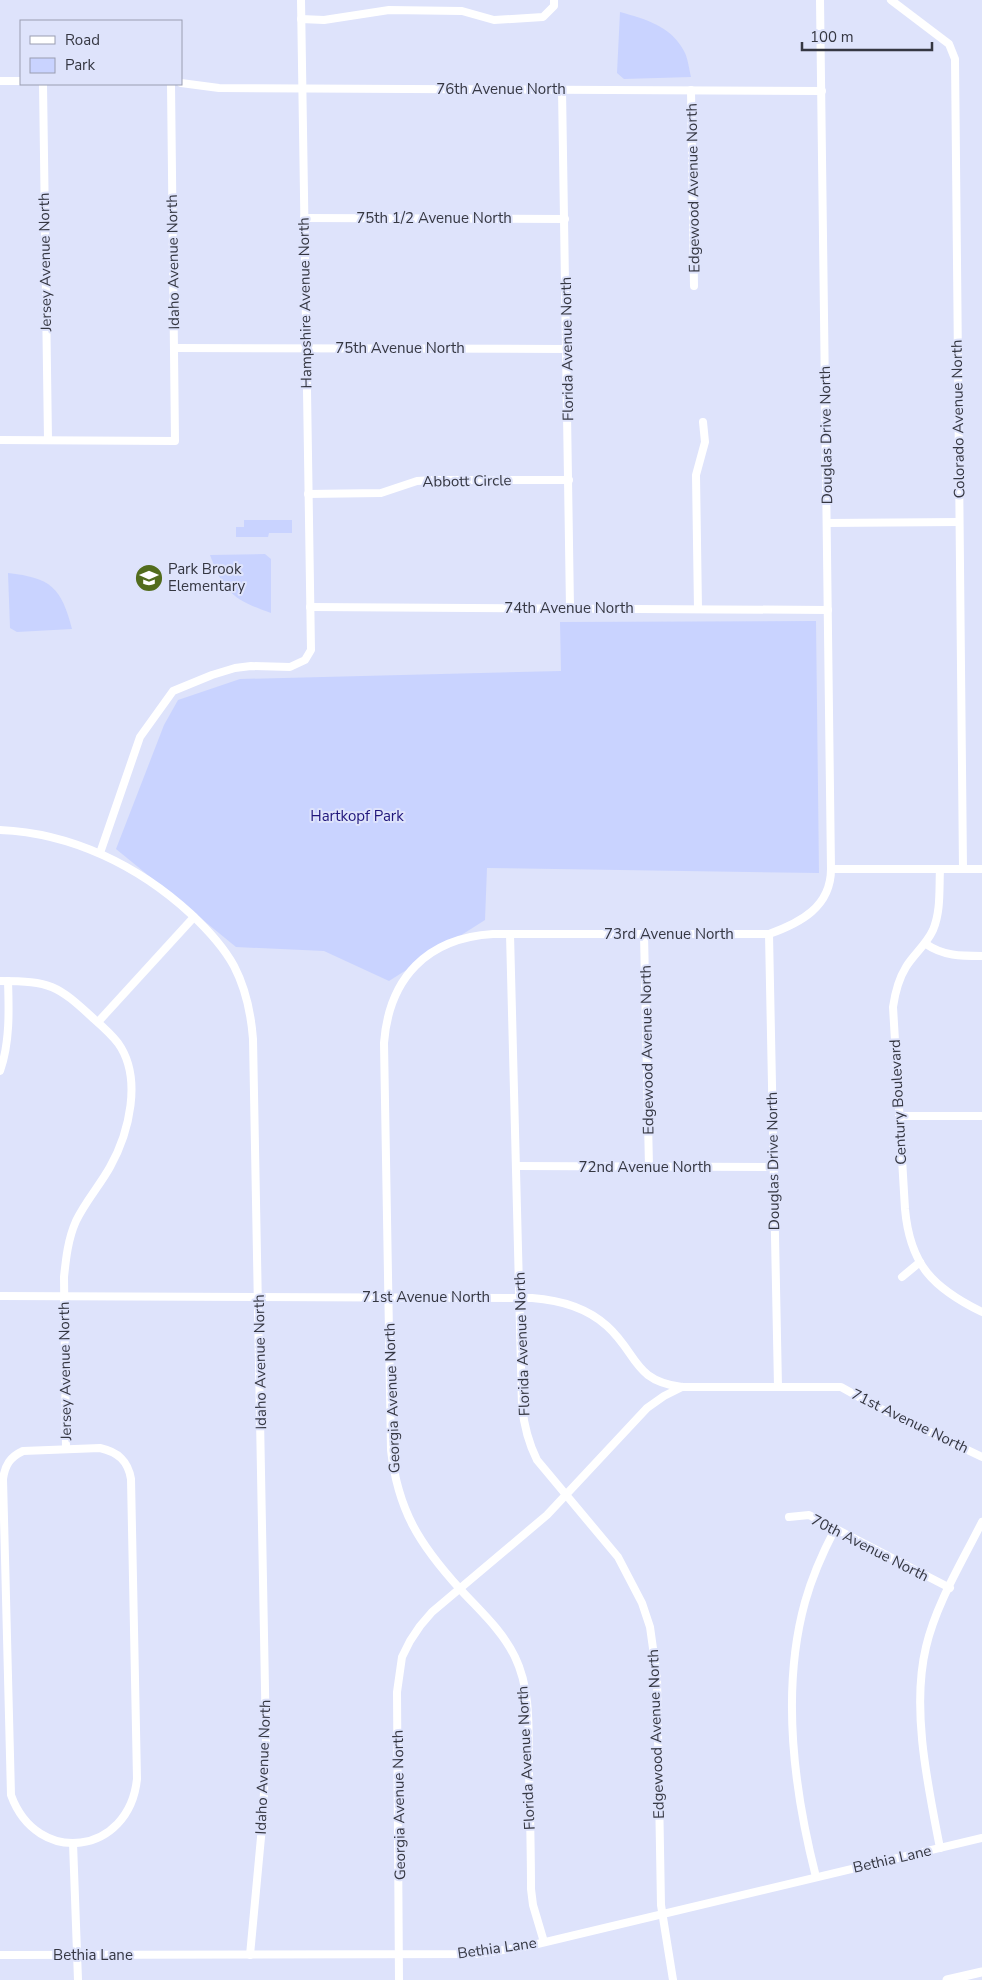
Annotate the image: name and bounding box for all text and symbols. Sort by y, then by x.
legend [20,20,182,85]
scale bar [802,20,932,52]
text: 100 m [810,27,854,47]
text: Road [65,30,100,50]
text: Park [65,55,95,75]
street label: 76th Avenue North [436,79,566,99]
street label: Edgewood Avenue North [682,103,704,273]
street label: Jersey Avenue North [34,192,56,333]
street label: Idaho Avenue North [162,194,184,330]
street label: 75th 1/2 Avenue North [356,208,512,228]
street label: Hampshire Avenue North [294,217,316,389]
street label: Florida Avenue North [556,277,578,421]
street label: 75th Avenue North [335,338,465,358]
street label: Colorado Avenue North [947,339,969,499]
street label: Douglas Drive North [815,366,837,504]
street label: Abbott Circle [422,470,512,492]
place label: Park Brook Elementary [168,559,245,596]
school or university icon: Park Brook Elementary [134,563,164,593]
street label: 74th Avenue North [504,598,634,618]
park label: Hartkopf Park [310,806,404,826]
street label: 73rd Avenue North [604,924,734,944]
street label: Edgewood Avenue North [636,965,658,1135]
street label: Century Boulevard [885,1039,911,1165]
street label: Douglas Drive North [762,1092,784,1230]
street label: 72nd Avenue North [578,1157,712,1177]
street label: Florida Avenue North [509,1272,535,1416]
street label: 71st Avenue North [362,1287,490,1307]
street label: Idaho Avenue North [249,1294,271,1430]
street label: Jersey Avenue North [54,1301,76,1442]
street label: Georgia Avenue North [379,1322,405,1474]
street label: 71st Avenue North [848,1384,972,1458]
street label: 70th Avenue North [808,1510,932,1586]
street label: Edgewood Avenue North [643,1649,669,1819]
street label: Florida Avenue North [512,1685,540,1831]
street label: Idaho Avenue North [251,1699,275,1835]
street label: Georgia Avenue North [388,1730,410,1880]
street label: Bethia Lane [851,1840,933,1878]
street label: Bethia Lane [456,1933,538,1963]
street label: Bethia Lane [53,1945,133,1965]

